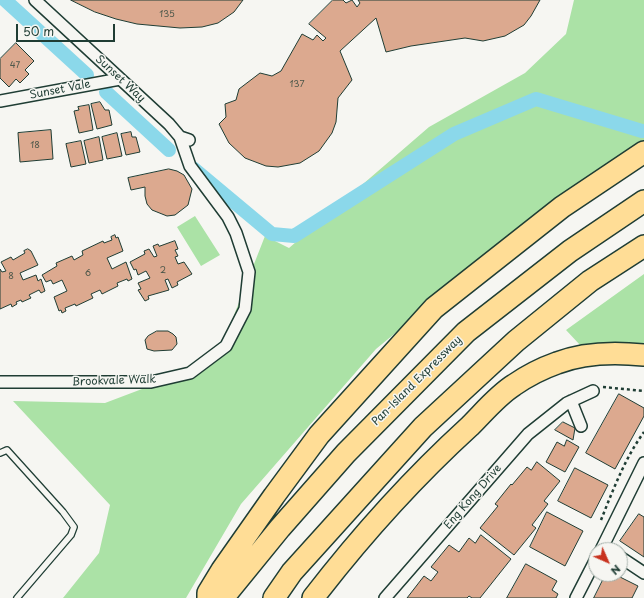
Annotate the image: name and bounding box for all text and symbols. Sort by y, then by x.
house number: 135 [159,10,175,20]
scale bar [18,16,117,42]
text: 50 m [23,22,54,40]
street label: Sunset Way [92,53,148,105]
house number: 47 [10,61,20,71]
street label: Sunset Vale [28,78,92,102]
house number: 137 [290,80,304,90]
house number: 18 [30,141,40,151]
house number: 2 [160,266,166,276]
house number: 6 [85,269,91,279]
house number: 8 [8,272,14,282]
street label: Pan-Island Expressway [369,333,465,429]
street label: Brookvale Walk [72,373,156,389]
street label: Eng Kong Drive [441,462,505,532]
north arrow [588,542,628,582]
text: N [607,561,625,579]

